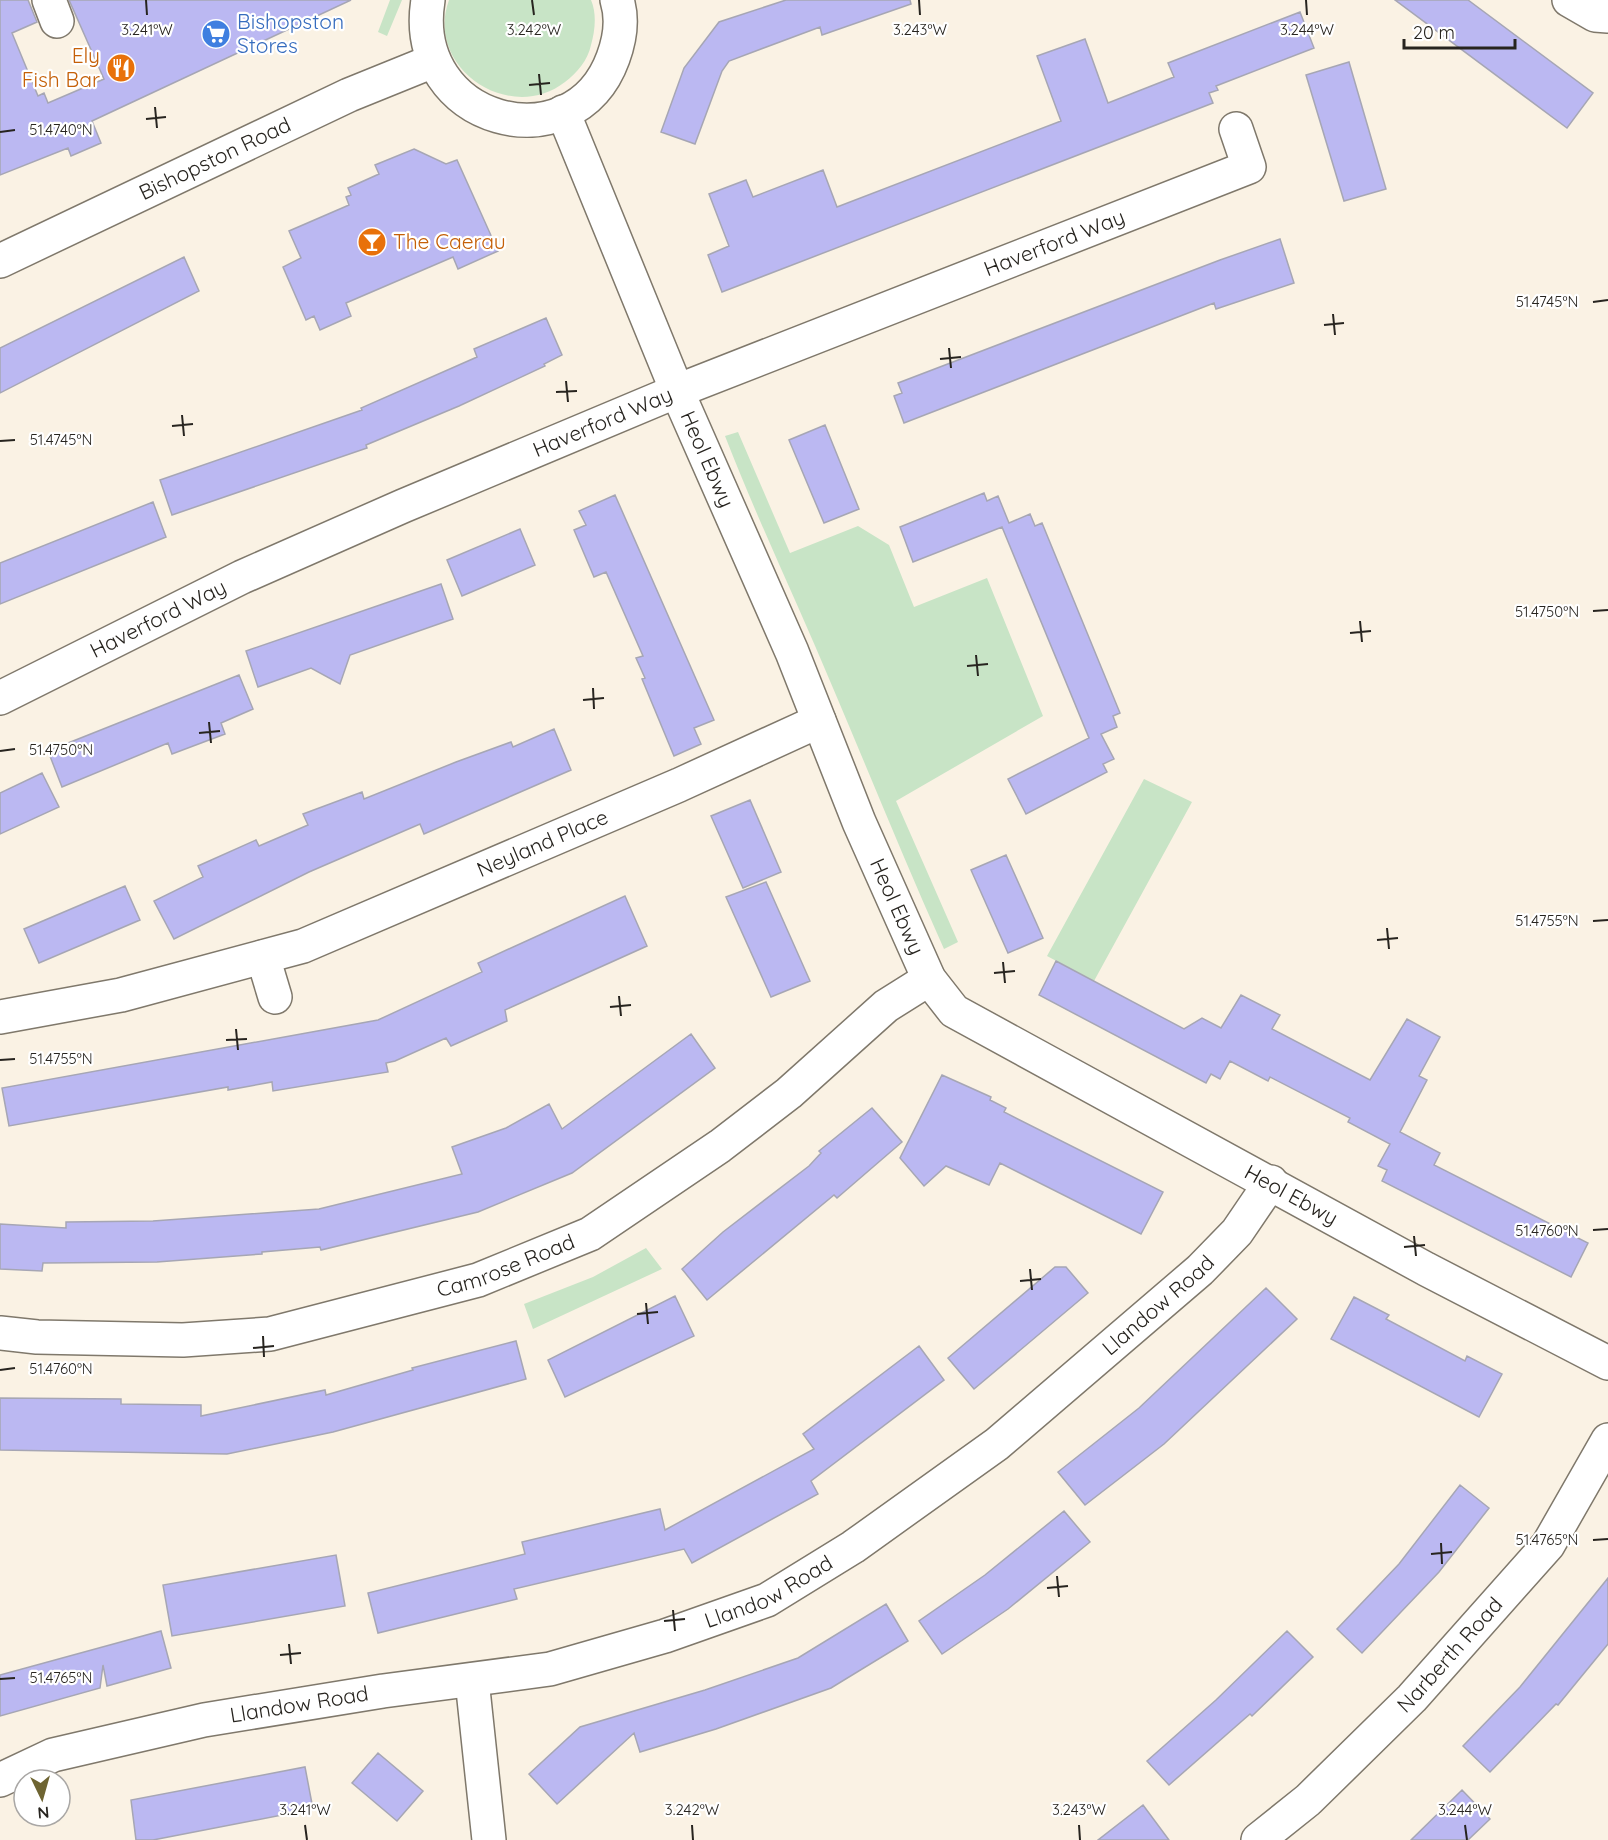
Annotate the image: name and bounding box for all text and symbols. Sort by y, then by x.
place label: Bishopston Stores [237,8,344,58]
scale bar [1404,12,1515,50]
supermarket icon: Bishopston Stores [200,18,232,50]
text: 3.241°W [121,20,173,39]
text: 3.242°W [507,20,562,39]
text: 3.243°W [893,20,947,39]
text: 3.244°W [1280,20,1334,39]
text: 20 m [1413,21,1455,44]
place label: Ely Fish Bar [22,42,100,92]
restaurant icon: Ely Fish Bar [105,52,137,84]
street label: Bishopston Road [134,111,295,205]
text: 51.4740°N [29,120,93,139]
street label: Haverford Way [980,203,1128,282]
bar icon: The Caerau [356,226,388,258]
place label: The Caerau [393,228,506,254]
text: 51.4745°N [1516,292,1578,311]
street label: Haverford Way [529,380,676,462]
street label: Heol Ebwy [675,407,741,511]
text: 51.4745°N [30,430,92,449]
street label: Haverford Way [85,573,230,663]
text: 51.4750°N [1515,602,1579,621]
text: 51.4750°N [29,740,93,759]
street label: Neyland Place [473,803,612,882]
street label: Heol Ebwy [865,854,930,958]
text: 51.4755°N [1515,911,1579,930]
text: 51.4755°N [29,1049,93,1068]
street label: Heol Ebwy [1240,1158,1343,1230]
text: 51.4760°N [1515,1221,1579,1240]
street label: Camrose Road [434,1228,578,1302]
street label: Llandow Road [1096,1249,1219,1360]
text: 51.4760°N [29,1359,93,1378]
text: 51.4765°N [1516,1530,1578,1549]
street label: Llandow Road [701,1549,837,1633]
street label: Narberth Road [1391,1591,1507,1717]
text: 51.4765°N [30,1668,92,1687]
street label: Llandow Road [228,1680,370,1728]
north arrow [12,1768,72,1828]
text: 3.241°W [279,1800,331,1819]
text: 3.242°W [665,1800,720,1819]
text: 3.243°W [1052,1800,1106,1819]
text: 3.244°W [1438,1800,1492,1819]
text: N [37,1802,50,1823]

